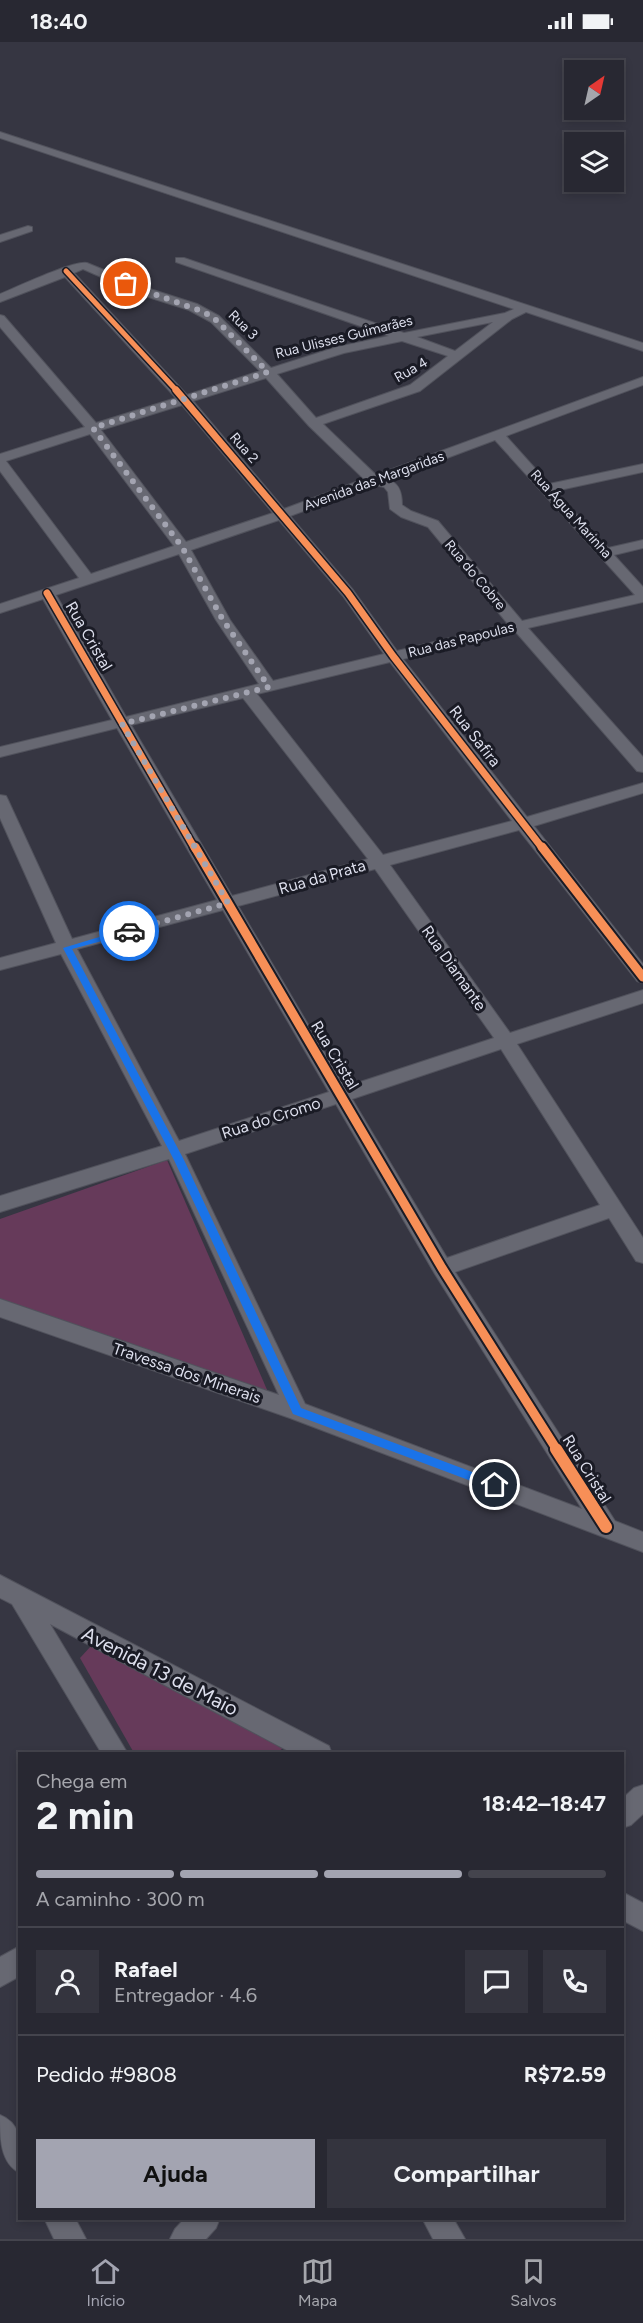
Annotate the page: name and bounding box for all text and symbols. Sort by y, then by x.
text: 18:40 [30,8,88,35]
north arrow [564,60,624,120]
map controls [564,60,624,192]
button: layers [564,132,624,192]
pin [100,258,151,309]
icon: bag [109,267,142,300]
street label: Rua 3 [225,307,261,343]
street label: Rua Ulisses Guimarães [274,312,414,362]
street label: Rua 4 [391,354,431,386]
street label: Rua 2 [226,429,262,467]
street label: Avenida das Margaridas [301,448,447,514]
street label: Rua Água Marinha [527,466,615,562]
street label: Rua do Cobre [441,537,509,614]
street label: Rua Cristal [62,598,116,674]
street label: Rua das Papoulas [406,619,516,661]
street label: Rua Safira [445,702,505,770]
street label: Rua da Prata [276,856,368,898]
courier [99,901,159,961]
icon: car [113,915,146,948]
street label: Rua Diamante [418,922,490,1014]
street label: Rua Cristal [307,1017,363,1093]
street label: Rua do Cromo [219,1093,323,1143]
street label: Travessa dos Minerais [111,1339,263,1407]
street label: Rua Cristal [559,1431,615,1507]
pin [469,1459,520,1510]
icon: home [478,1468,511,1501]
street label: Avenida 13 de Maio [78,1621,242,1721]
text: Chega em [36,1769,127,1793]
text: 18:42–18:47 [482,1790,606,1817]
text: 2 min [36,1792,134,1839]
text: A caminho · 300 m [36,1887,205,1911]
button: person [36,1950,99,2013]
button: chat [465,1950,528,2013]
button: phone [543,1950,606,2013]
text: Rafael [114,1956,178,1983]
text: Entregador · 4.6 [114,1983,257,2007]
text: Pedido #9808 [36,2061,177,2088]
text: R$72.59 [524,2061,606,2088]
button: Ajuda [36,2139,315,2208]
button: Compartilhar [327,2139,606,2208]
tab: Início [86,2255,125,2310]
tab: Mapa [298,2255,337,2310]
tab: Salvos [510,2255,557,2310]

